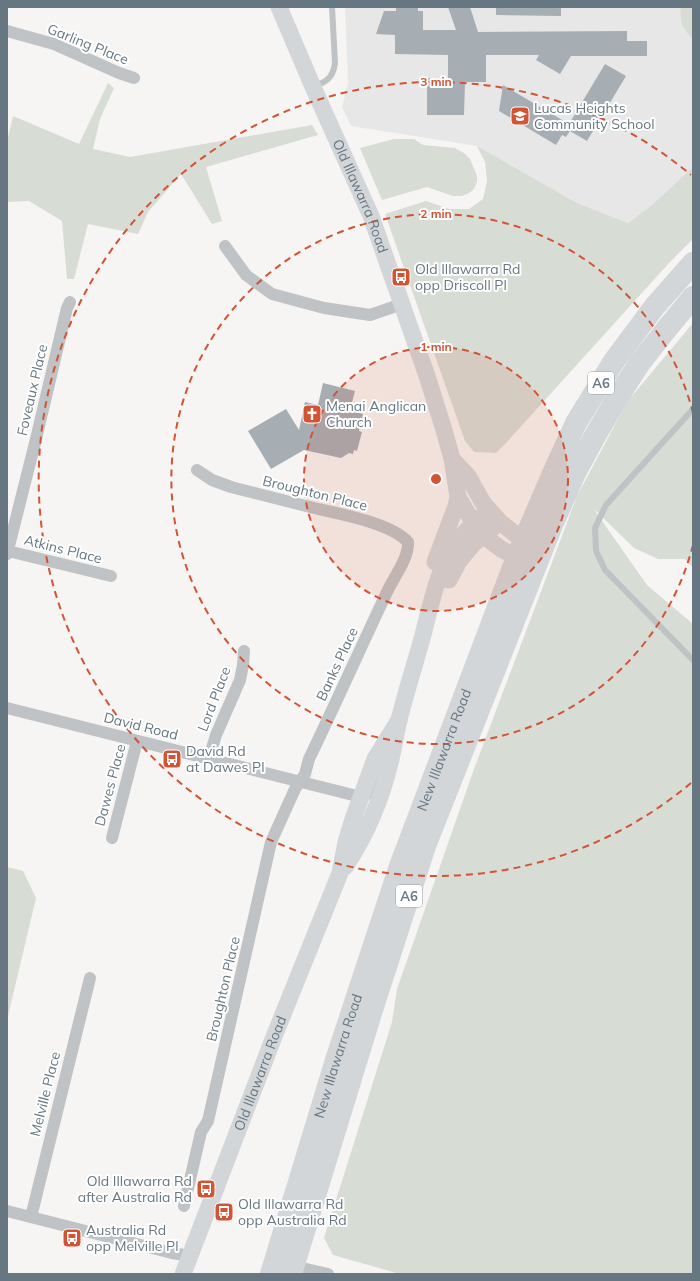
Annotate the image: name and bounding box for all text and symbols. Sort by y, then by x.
street label: Garling Place [45,20,131,68]
text: 3 min [420,74,452,89]
place label: Lucas Heights Community School [534,99,655,133]
school or university icon: Lucas Heights Community School [509,105,531,127]
street label: Old Illawarra Road [329,136,392,255]
text: 2 min [420,206,452,221]
place label: Old Illawarra Rd opp Driscoll Pl [415,260,520,294]
bus stop icon: Old Illawarra Rd opp Driscoll Pl [390,266,412,288]
text: 1 min [420,339,452,354]
street label: Foveaux Place [13,343,51,437]
road number: A6 [588,372,614,394]
place label: Menai Anglican Church [326,397,426,431]
church icon: Menai Anglican Church [301,403,323,425]
street label: Broughton Place [261,471,369,515]
centre of rings [429,472,443,486]
street label: Atkins Place [22,531,104,567]
street label: Banks Place [312,624,362,704]
street label: Lord Place [193,664,235,734]
street label: New Illawarra Road [413,686,475,814]
street label: David Road [102,708,180,744]
street label: Dawes Place [90,742,130,828]
place label: David Rd at Dawes Pl [186,742,264,776]
bus stop icon: David Rd at Dawes Pl [161,748,183,770]
road number: A6 [396,885,422,907]
street label: Broughton Place [202,935,244,1043]
street label: New Illawarra Road [310,992,366,1120]
street label: Old Illawarra Road [230,1013,290,1133]
street label: Melville Place [26,1050,64,1138]
place label: Old Illawarra Rd after Australia Rd [78,1172,192,1206]
bus stop icon: Old Illawarra Rd after Australia Rd [195,1178,217,1200]
place label: Old Illawarra Rd opp Australia Rd [238,1195,347,1229]
bus stop icon: Old Illawarra Rd opp Australia Rd [213,1201,235,1223]
place label: Australia Rd opp Melville Pl [86,1221,179,1255]
bus stop icon: Australia Rd opp Melville Pl [61,1227,83,1249]

